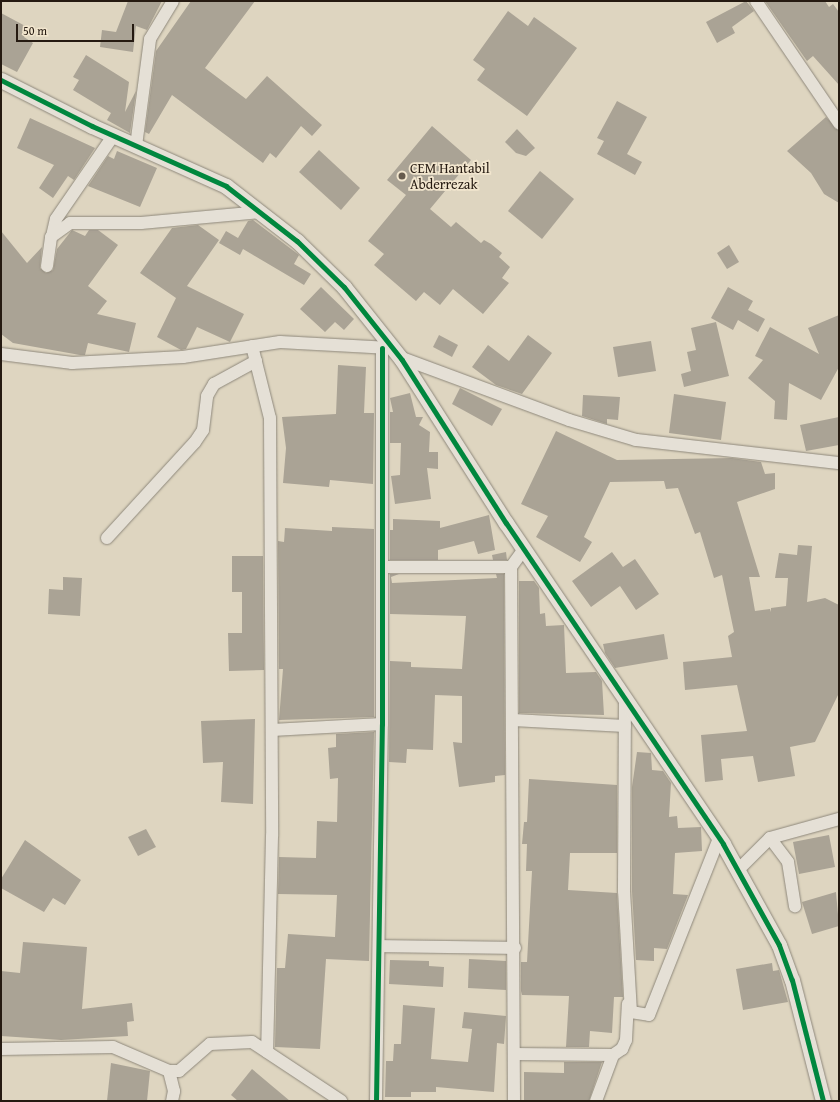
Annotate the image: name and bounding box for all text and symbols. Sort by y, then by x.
scale bar [18,16,136,42]
text: 50 m [23,22,47,39]
place label: CEM Hantabil Abderrezak [410,160,490,192]
marker: CEM Hantabil Abderrezak [397,171,407,181]

